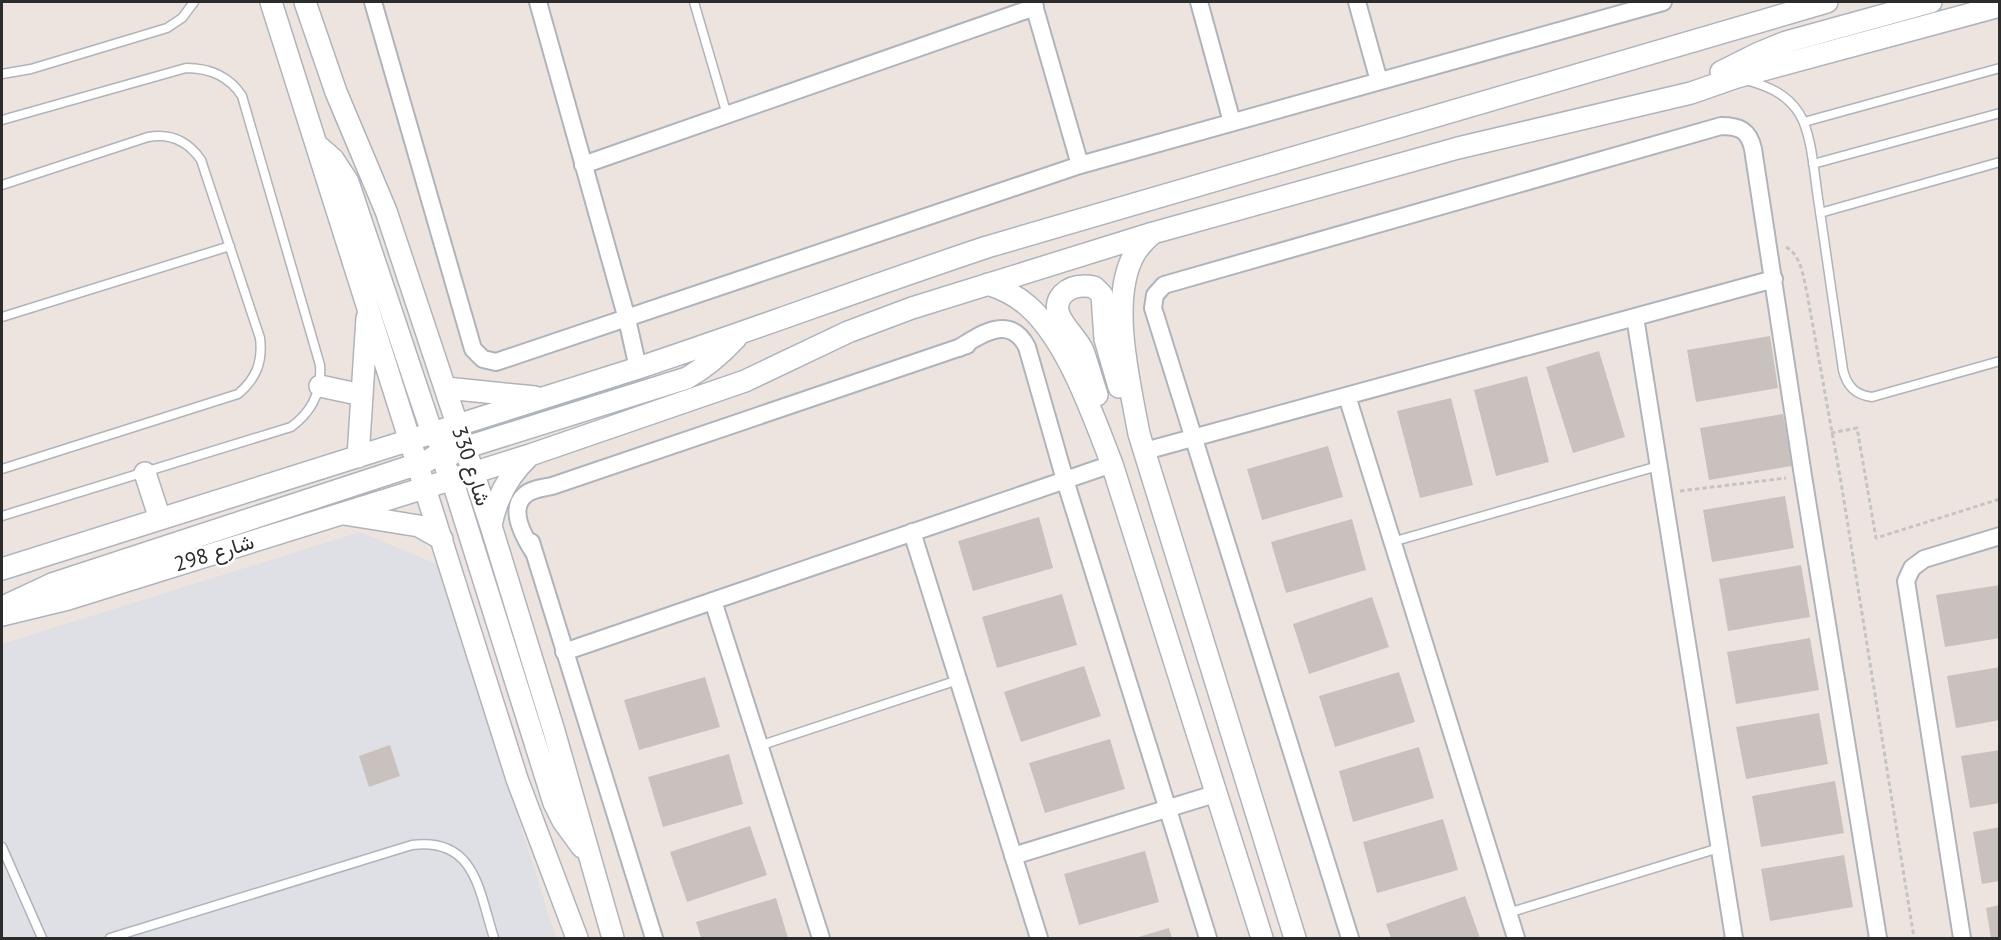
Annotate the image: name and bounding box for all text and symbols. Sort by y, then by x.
street label: شارع 330 [445,423,497,509]
street label: شارع 298 [171,528,257,578]

